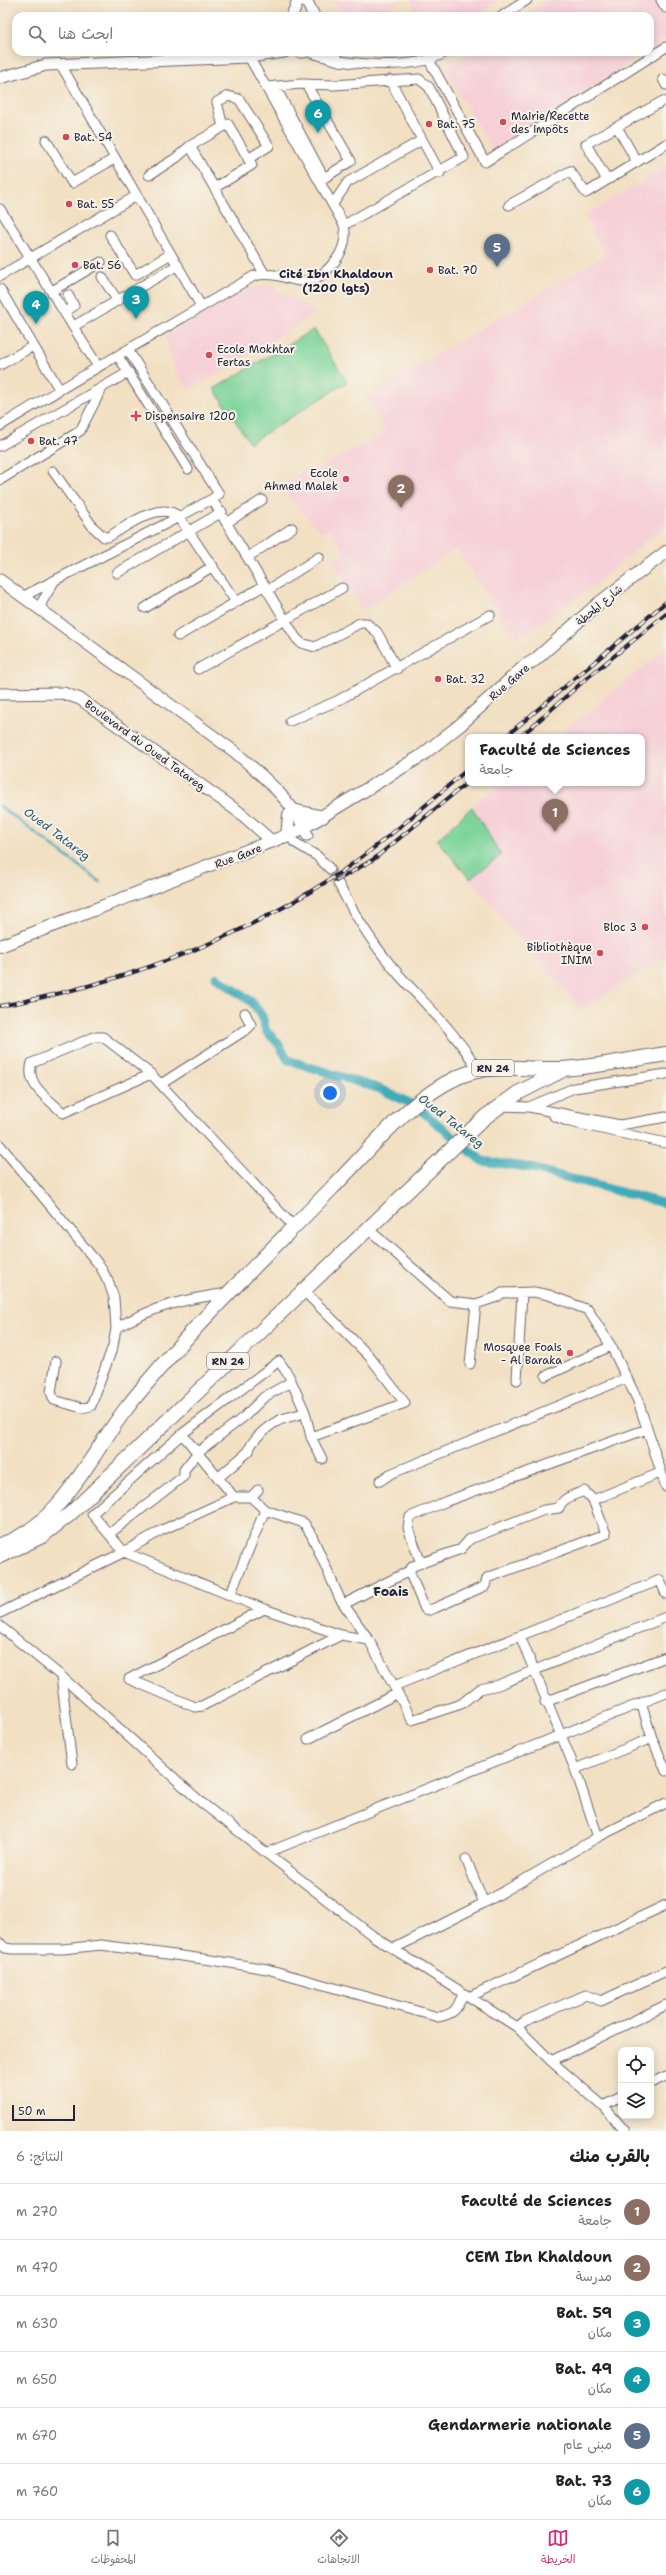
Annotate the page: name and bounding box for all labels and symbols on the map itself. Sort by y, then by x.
pin: 6 [305,100,331,133]
place label: Mairie/Recette des impôts [511,109,590,137]
place label: Bat. 75 [437,117,476,132]
marker: Mairie/Recette des impôts [498,117,508,127]
marker: Bat. 75 [424,119,434,129]
place label: Bat. 54 [74,130,113,145]
marker: Bat. 54 [61,132,71,142]
place label: Bat. 55 [77,197,115,212]
marker: Bat. 55 [64,199,74,209]
pin: 5 [484,234,510,267]
place label: Bat. 56 [83,258,122,273]
marker: Bat. 56 [70,260,80,270]
place label: Bat. 70 [438,263,477,278]
marker: Bat. 70 [425,265,435,275]
district label: Cité Ibn Khaldoun (1200 lgts) [279,266,393,296]
pin: 3 [123,286,149,319]
pin: 4 [23,291,49,324]
place label: Ecole Mokhtar Fertas [217,342,295,370]
marker: Ecole Mokhtar Fertas [204,350,214,360]
place label: Dispensaire 1200 [145,409,236,424]
marker: Dispensaire 1200 [130,410,142,422]
place label: Bat. 47 [39,434,78,449]
marker: Bat. 47 [26,436,36,446]
place label: Ecole Ahmed Malek [264,466,338,494]
marker: Ecole Ahmed Malek [341,474,351,484]
pin: 2 [388,475,414,508]
street label: شارع المحطة [573,582,626,630]
street label: Rue Gare [486,661,533,704]
place label: Bat. 32 [446,672,485,687]
marker: Bat. 32 [433,674,443,684]
street label: Boulevard du Oued Tatareg [82,697,208,794]
pin: 1 [542,799,568,832]
water label: Oued Tatareg [21,804,93,864]
street label: Rue Gare [212,841,264,872]
place label: Bloc 3 [603,920,637,935]
marker: Bloc 3 [640,922,650,932]
place label: Bibliothèque INIM [527,940,592,968]
marker: Bibliothèque INIM [595,948,605,958]
road number: RN 24 [472,1060,514,1076]
your location [320,1083,340,1103]
water label: Oued Tatareg [415,1090,487,1152]
place label: Mosquee Foais - Al Baraka [483,1340,562,1368]
marker: Mosquee Foais - Al Baraka [565,1348,575,1358]
road number: RN 24 [207,1353,249,1369]
district label: Foais [373,1583,409,1600]
scale bar [12,2103,75,2122]

